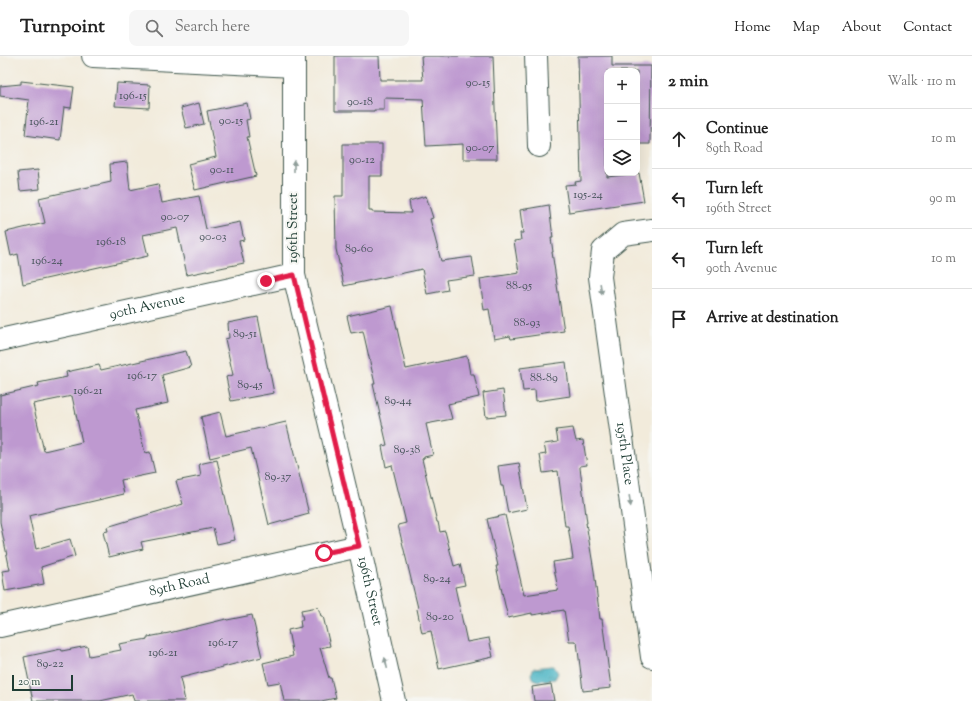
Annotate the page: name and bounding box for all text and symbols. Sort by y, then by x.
search box [129,10,409,46]
text: Turnpoint [20,14,105,41]
icon: search [143,17,165,39]
text: Search here [175,17,250,38]
text: Home [734,18,771,38]
text: Map [793,18,820,38]
text: About [842,18,881,38]
text: Contact [903,18,952,38]
map controls [604,68,640,176]
button: + [604,68,640,104]
text: 2 min [668,70,709,94]
text: Walk · 110 m [888,73,956,91]
house number: 90-15 [466,74,490,92]
house number: 196-15 [119,87,147,105]
house number: 90-18 [347,93,373,111]
button: − [604,104,640,140]
house number: 90-15 [219,112,243,130]
house number: 196-21 [29,113,59,131]
text: Continue [706,119,768,140]
icon: ahead [668,128,690,150]
text: 10 m [931,130,956,148]
house number: 90-07 [466,139,494,157]
button: layers [604,140,640,176]
text: 89th Road [706,140,763,158]
house number: 90-12 [349,151,375,169]
one-way arrow [291,159,297,172]
house number: 90-11 [210,161,234,179]
text: Turn left [706,179,763,200]
house number: 195-24 [573,186,603,204]
icon: left [668,188,690,210]
text: 90 m [929,190,956,208]
street label: 196th Street [284,193,304,263]
text: 196th Street [706,200,771,218]
house number: 90-07 [161,208,189,226]
house number: 90-03 [199,228,227,246]
house number: 196-18 [96,233,126,251]
text: Turn left [706,239,763,260]
house number: 89-60 [345,240,373,258]
icon: left [668,248,690,270]
text: 10 m [931,250,956,268]
house number: 196-24 [31,252,63,270]
text: 90th Avenue [706,260,777,278]
route end [257,272,275,290]
house number: 88-95 [506,277,532,295]
one-way arrow [598,283,604,295]
street label: 90th Avenue [108,289,187,325]
icon: arrive [668,308,690,330]
text: Arrive at destination [706,308,839,329]
house number: 88-93 [514,314,541,332]
house number: 89-51 [233,325,257,343]
house number: 196-17 [127,367,157,385]
house number: 88-89 [530,369,558,387]
house number: 89-45 [237,376,263,394]
house number: 196-21 [73,382,103,400]
house number: 89-44 [384,392,412,410]
street label: 195th Place [610,421,638,486]
house number: 89-38 [394,441,420,459]
house number: 89-37 [265,468,291,486]
one-way arrow [627,495,634,507]
route start [315,544,333,562]
street label: 196th Street [352,555,387,628]
street label: 89th Road [148,570,212,602]
house number: 89-24 [423,570,451,588]
house number: 89-20 [426,608,454,626]
house number: 196-17 [208,634,238,652]
house number: 196-21 [148,644,178,662]
house number: 89-22 [36,655,64,673]
one-way arrow [382,657,388,669]
scale bar [12,673,73,692]
text: 20 m [18,674,40,690]

